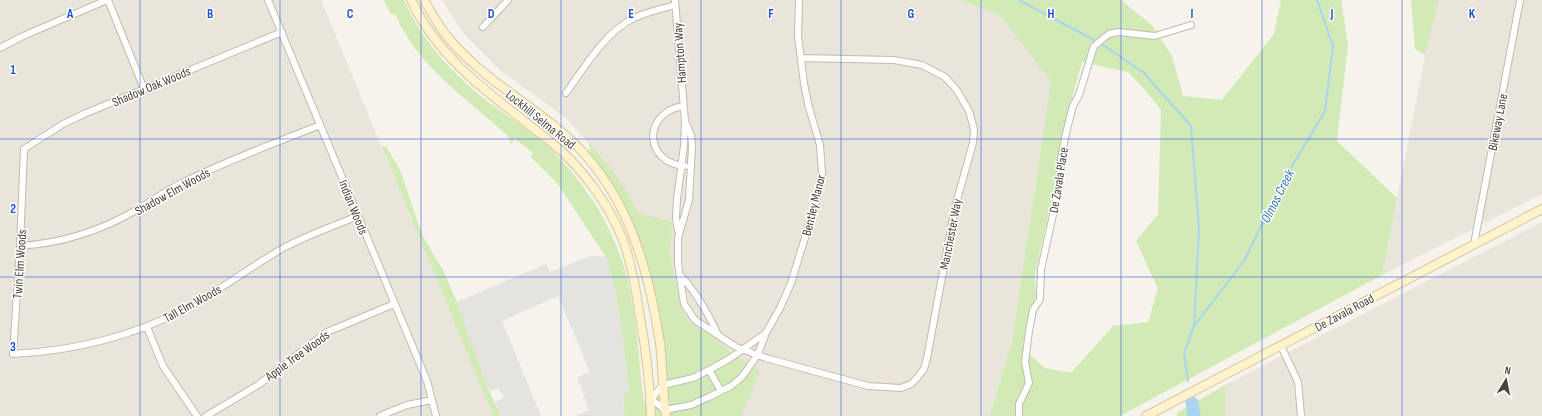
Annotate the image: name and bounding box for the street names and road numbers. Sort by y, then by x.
street label: Hampton Way [670,22,690,84]
street label: Shadow Oak Woods [110,63,193,111]
street label: Lockhill Selma Road [502,87,579,153]
street label: Bikeway Lane [1485,92,1511,152]
street label: De Zavala Place [1046,146,1072,214]
street label: Shadow Elm Woods [132,164,213,219]
street label: Bentley Manor [799,173,829,238]
street label: Indian Woods [335,178,371,237]
street label: Manchester Way [936,197,966,271]
street label: Twin Elm Woods [10,229,30,299]
street label: Tall Elm Woods [161,281,224,326]
street label: De Zavala Road [1312,291,1377,335]
street label: Apple Tree Woods [261,327,333,385]

